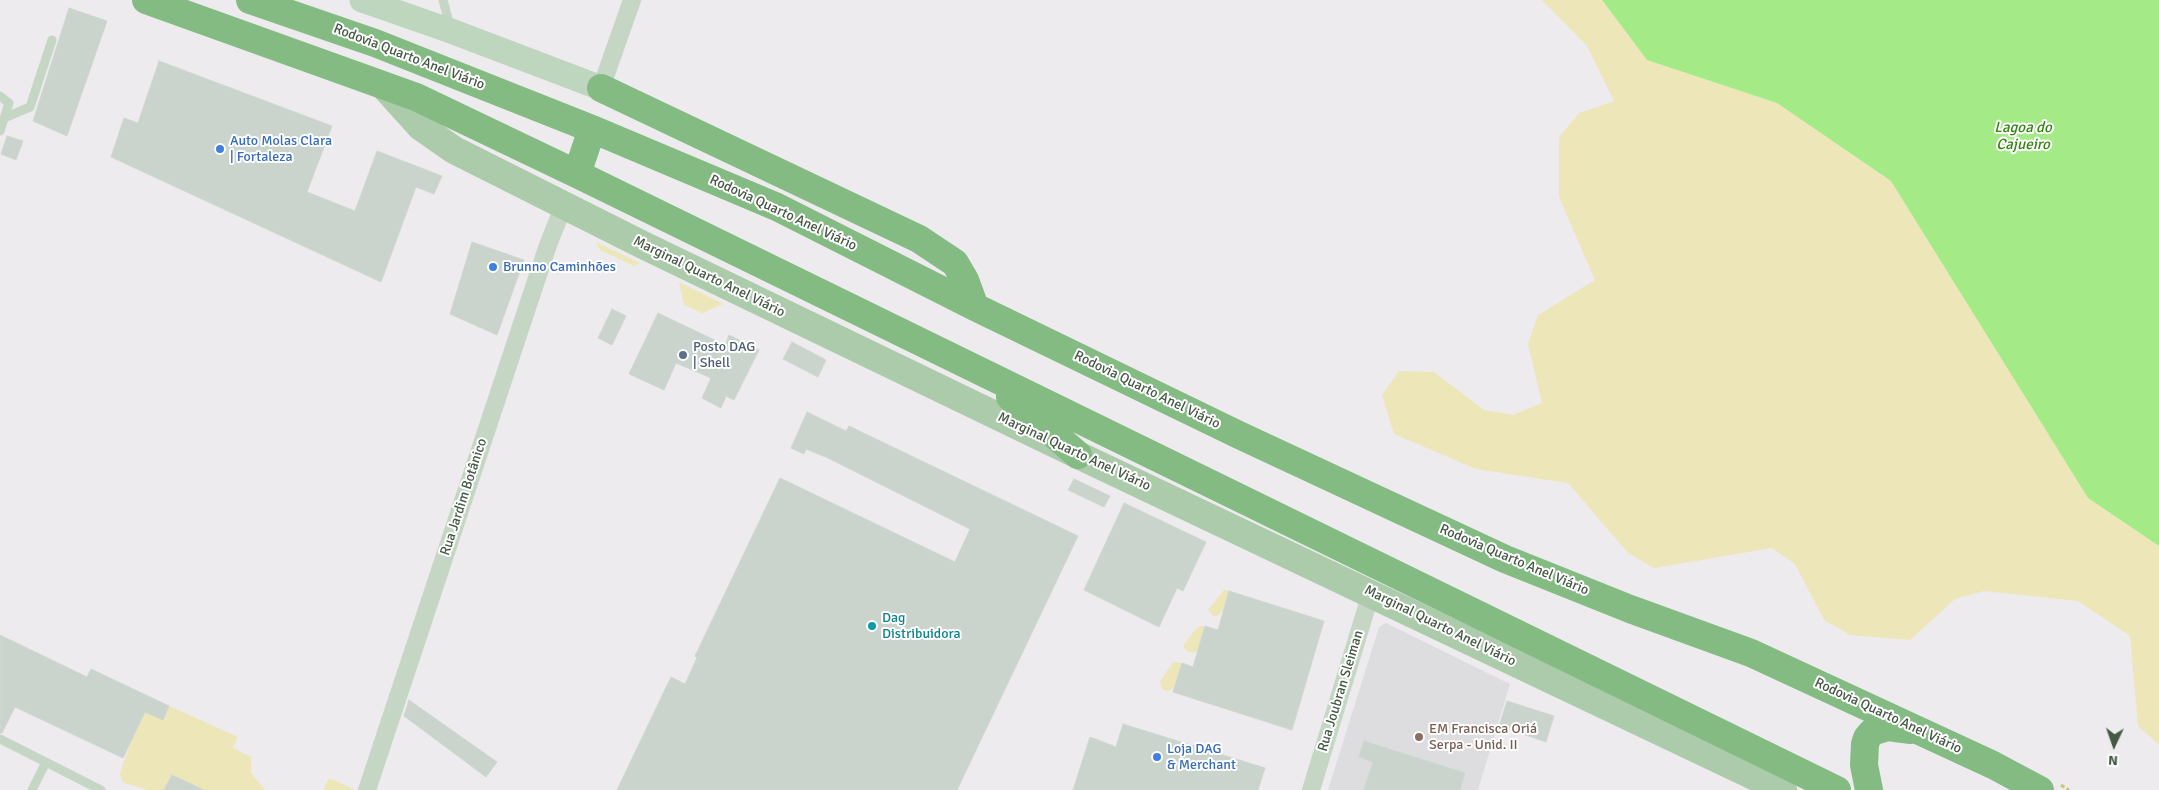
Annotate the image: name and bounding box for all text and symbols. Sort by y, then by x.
street label: Rodovia Quarto Anel Viário [331,20,487,94]
water label: Lagoa do Cajueiro [1994,119,2052,154]
place label: Auto Molas Clara | Fortaleza [230,133,332,166]
marker: Auto Molas Clara | Fortaleza [214,143,226,155]
street label: Rodovia Quarto Anel Viário [707,171,859,255]
street label: Marginal Quarto Anel Viário [630,233,788,321]
place label: Brunno Caminhões [503,259,616,275]
marker: Brunno Caminhões [487,261,499,273]
place label: Posto DAG | Shell [693,339,755,372]
street label: Rodovia Quarto Anel Viário [1071,347,1223,433]
marker: Posto DAG | Shell [677,349,689,361]
street label: Marginal Quarto Anel Viário [995,409,1153,495]
street label: Rua Jardim Botânico [437,436,491,558]
street label: Rodovia Quarto Anel Viário [1437,521,1591,599]
street label: Marginal Quarto Anel Viário [1361,582,1519,670]
place label: Dag Distribuidora [882,610,961,642]
marker: Dag Distribuidora [866,620,878,632]
street label: Rua Joubran Sleiman [1315,628,1367,754]
street label: Rodovia Quarto Anel Viário [1812,674,1964,758]
north arrow [2089,720,2139,770]
place label: EM Francisca Oriá Serpa - Unid. II [1429,721,1537,754]
marker: EM Francisca Oriá Serpa - Unid. II [1413,731,1425,743]
place label: Loja DAG & Merchant [1167,741,1236,774]
marker: Loja DAG & Merchant [1151,751,1163,763]
text: N [2108,752,2119,769]

